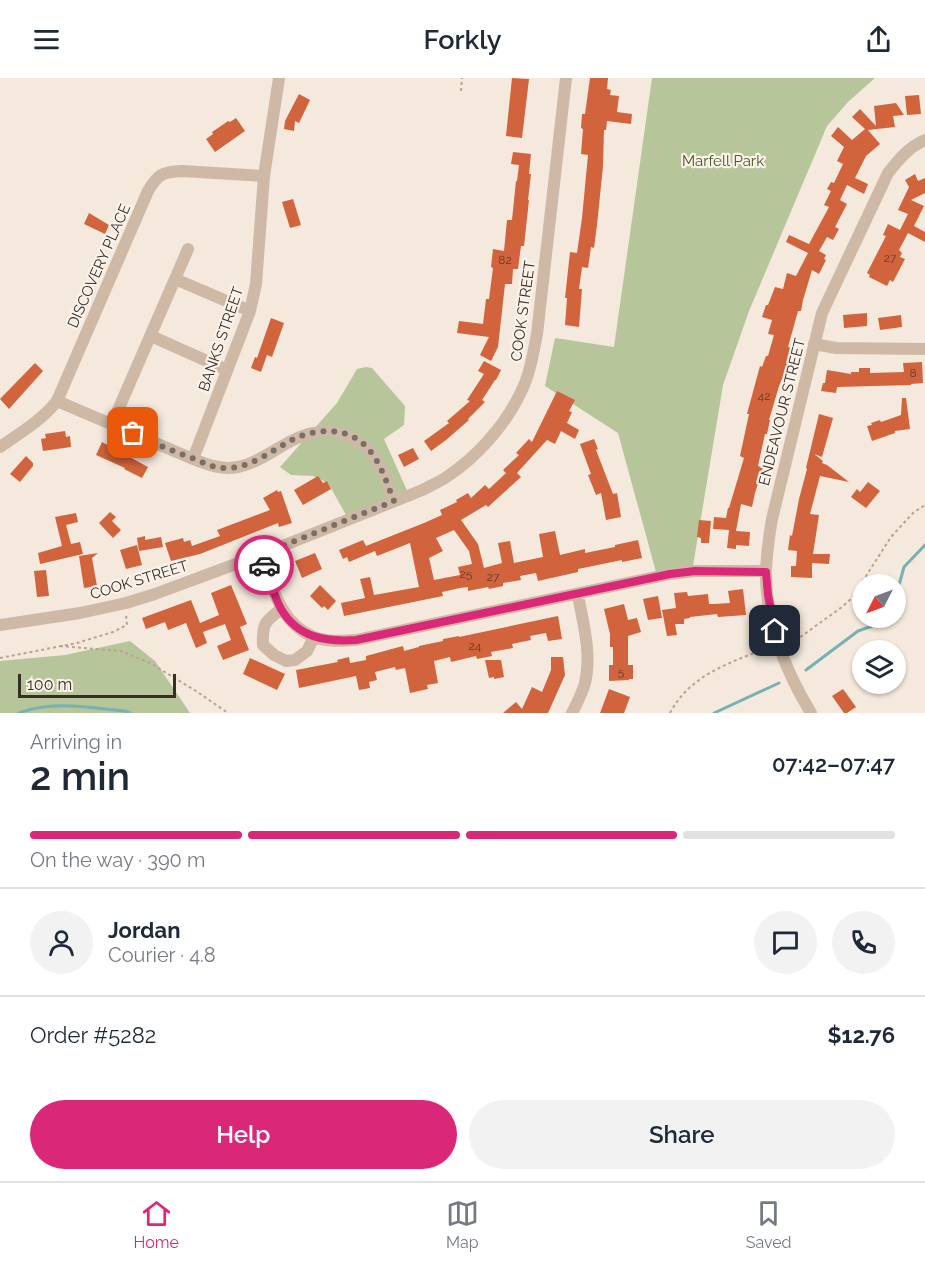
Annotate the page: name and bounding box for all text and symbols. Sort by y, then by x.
icon: menu [30,23,63,56]
icon: share [862,23,895,56]
text: Forkly [423,24,502,55]
park label: Marfell Park [682,152,764,170]
street label: DISCOVERY PLACE [64,201,134,331]
house number: 27 [884,251,897,265]
house number: 82 [498,253,512,267]
street label: COOK STREET [507,260,539,362]
street label: BANKS STREET [195,284,247,394]
street label: ENDEAVOUR STREET [755,336,809,488]
house number: 8 [909,366,917,380]
house number: 42 [758,389,770,403]
pin [107,407,158,458]
icon: bag [116,416,149,449]
courier [234,535,294,595]
icon: car [248,549,281,582]
street label: COOK STREET [88,557,190,603]
house number: 25 [460,567,473,581]
house number: 27 [487,570,500,584]
north arrow [852,574,906,628]
map controls [852,574,906,694]
pin [749,605,800,656]
icon: home [758,614,791,647]
house number: 24 [469,639,482,653]
button: layers [852,640,906,694]
house number: 5 [618,665,625,679]
scale bar [18,671,176,698]
text: 100 m [27,675,72,694]
text: Arriving in [30,730,122,754]
text: 07:42–07:47 [772,751,895,777]
text: 2 min [30,753,130,799]
text: On the way · 390 m [30,848,205,872]
button: person [30,911,93,974]
button: chat [754,911,817,974]
button: phone [832,911,895,974]
text: Jordan [108,917,180,943]
text: Courier · 4.8 [108,943,216,967]
text: Order #5282 [30,1022,156,1048]
text: $12.76 [828,1022,895,1048]
button: Help [30,1100,457,1169]
button: Share [469,1100,895,1169]
tab: Home [133,1197,179,1252]
tab: Map [446,1197,479,1252]
tab: Saved [746,1197,791,1252]

